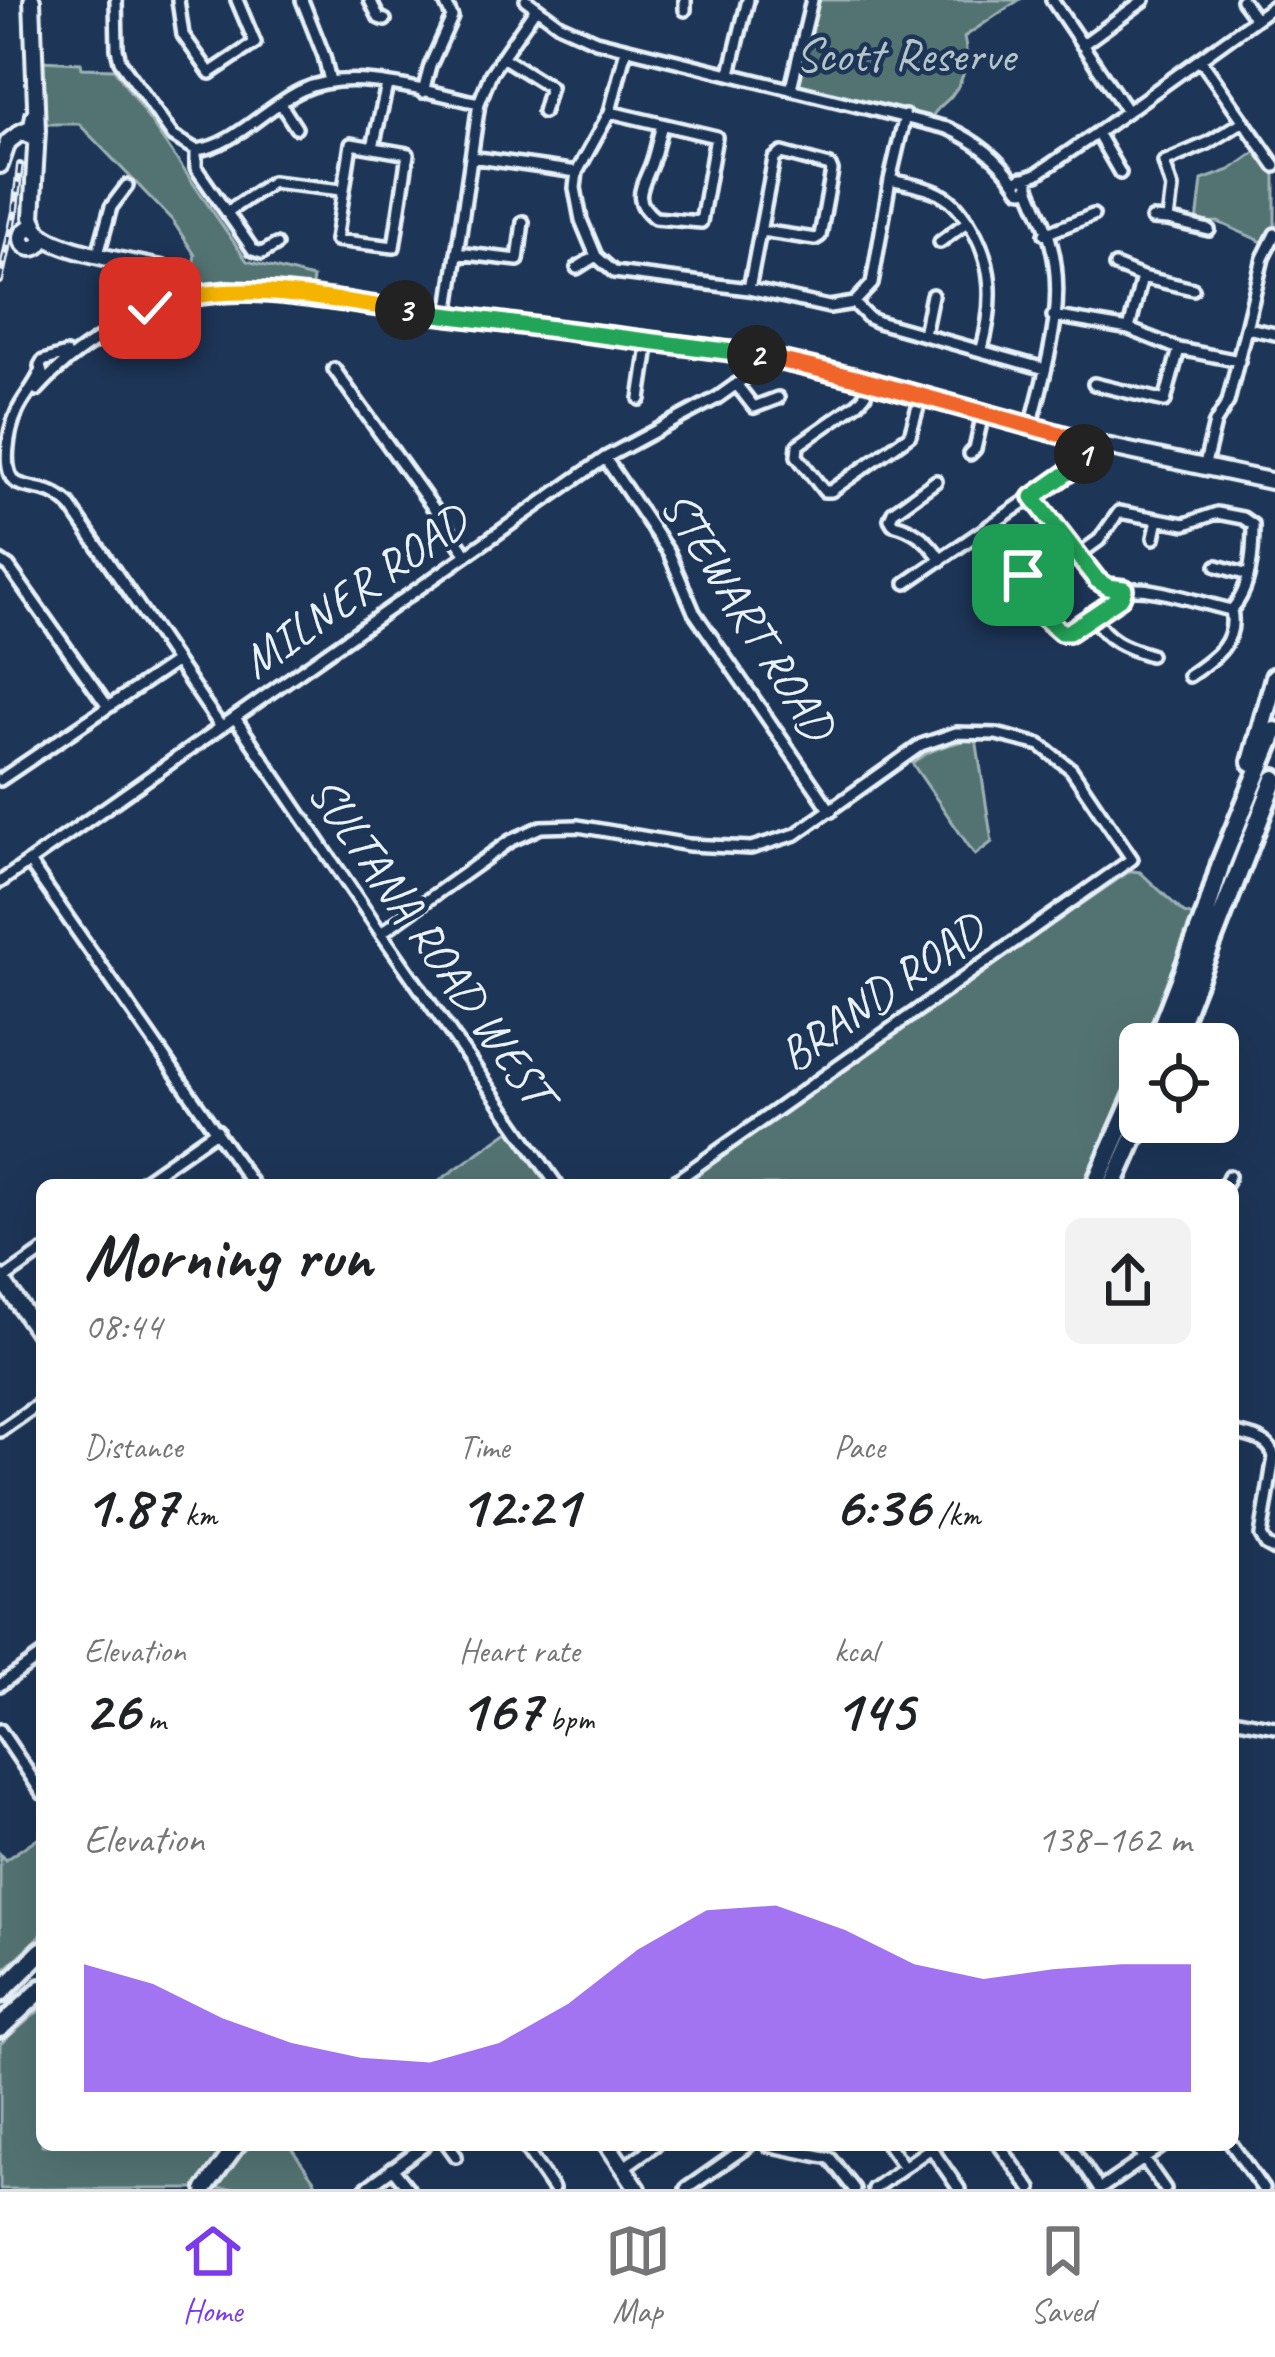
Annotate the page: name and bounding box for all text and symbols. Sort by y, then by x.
park label: Scott Reserve [795,25,1018,85]
pin [99,257,201,359]
icon: check [117,275,183,341]
pin: 3 [375,280,435,340]
text: 3 [398,289,412,331]
pin: 2 [727,325,787,385]
text: 2 [750,334,764,376]
pin: 1 [1054,424,1114,484]
text: 1 [1077,433,1091,475]
street label: STEWART ROAD [648,479,851,754]
street label: MILNER ROAD [229,489,482,691]
pin [972,524,1074,626]
icon: arrive [990,542,1056,608]
street label: SULTANA ROAD WEST [295,765,574,1127]
street label: BRAND ROAD [767,897,999,1084]
map controls [1119,1023,1239,1143]
button: locate [1119,1023,1239,1143]
text: Morning run [84,1215,372,1298]
button: share [1065,1218,1191,1344]
text: 08:44 [84,1302,162,1351]
text: Distance [84,1426,182,1468]
text: Time [459,1426,510,1468]
text: Pace [834,1426,885,1468]
text: 1.87 [84,1468,177,1544]
text: 12:21 [459,1468,579,1544]
text: 6:36 [834,1468,929,1544]
text: km [177,1494,217,1536]
text: /km [929,1494,981,1536]
text: Elevation [84,1630,186,1672]
text: Heart rate [459,1630,579,1672]
text: kcal [834,1630,878,1672]
text: 26 [84,1672,139,1748]
text: 167 [459,1672,541,1748]
text: 145 [834,1672,914,1748]
text: m [139,1698,166,1740]
text: bpm [541,1698,594,1740]
text: Elevation [84,1815,204,1864]
text: 138–162 m [1037,1815,1191,1864]
tab: Home [180,2218,246,2332]
tab: Map [605,2218,671,2332]
tab: Saved [1030,2218,1096,2332]

